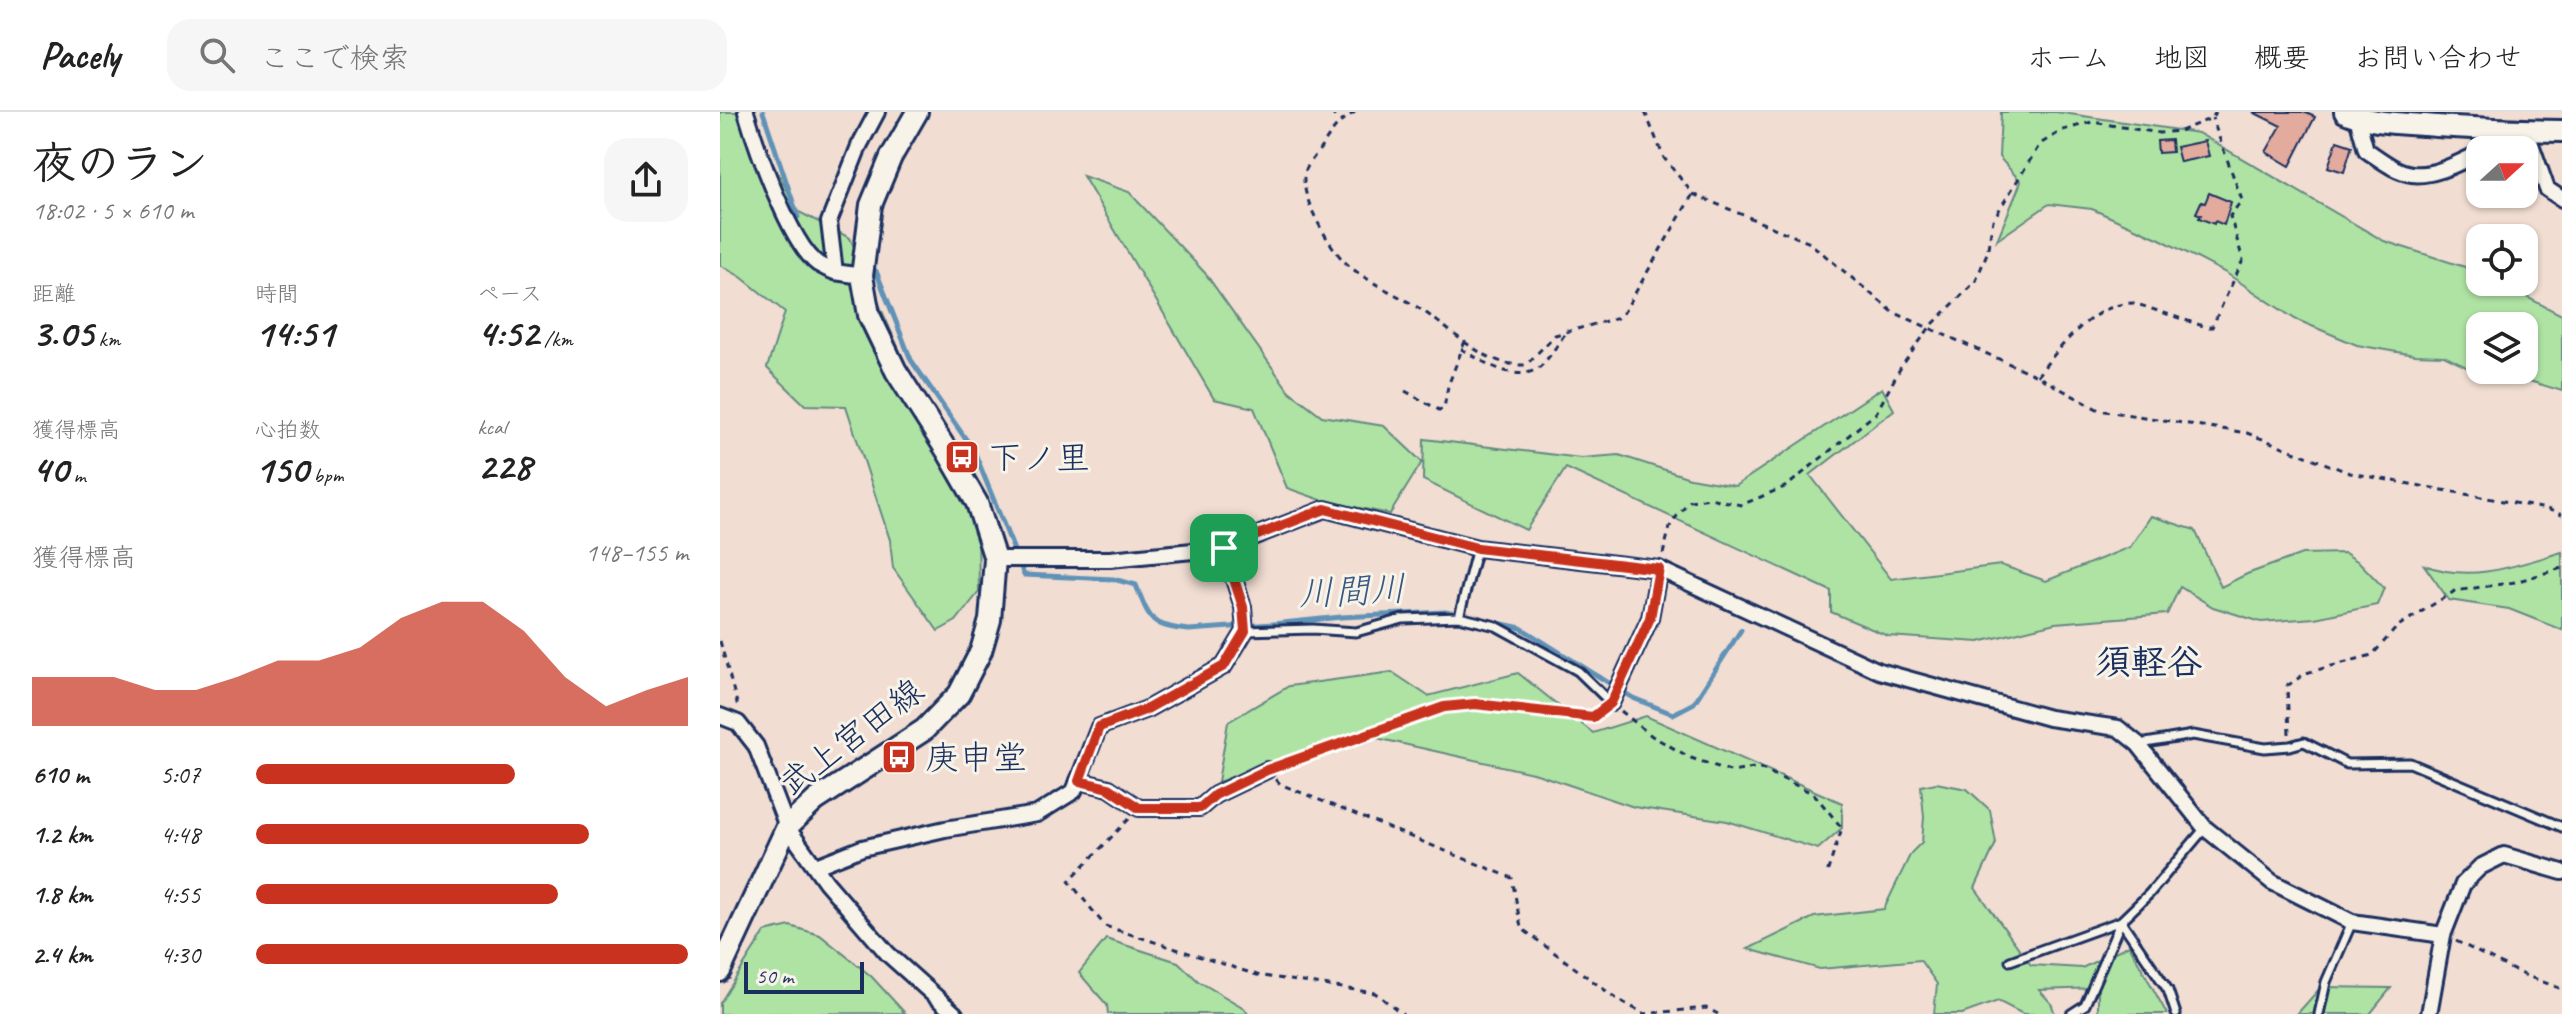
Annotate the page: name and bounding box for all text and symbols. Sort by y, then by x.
search box [167,19,727,91]
text: Pacely [40,32,119,79]
icon: search [195,33,239,77]
text: ここで検索 [259,39,409,77]
text: ホーム [2027,40,2110,75]
text: 地図 [2154,40,2210,75]
text: 概要 [2254,40,2310,75]
text: お問い合わせ [2354,40,2522,75]
text: 夜のラン [32,136,208,191]
north arrow [2466,136,2538,208]
map controls [2466,136,2538,384]
button: share [604,138,688,222]
text: 18:02 · 5 × 610 m [32,194,193,227]
button: locate [2466,224,2538,296]
text: 距離 [32,280,76,308]
text: 時間 [255,280,299,308]
text: ペース [477,280,542,308]
text: 3.05 [32,308,93,358]
text: 14:51 [255,308,334,358]
text: 4:52 [477,308,539,358]
button: layers [2466,312,2538,384]
text: km [93,325,120,353]
text: /km [539,325,573,353]
text: kcal [477,413,506,441]
text: 獲得標高 [32,416,120,444]
text: 心拍数 [255,416,321,444]
place label: 下ノ里 [988,436,1090,479]
bus stop icon: 下ノ里 [943,438,981,476]
text: 228 [477,441,531,491]
text: 40 [32,444,68,494]
text: 150 [255,444,308,494]
text: m [68,461,86,489]
text: bpm [308,461,344,489]
pin [1190,514,1258,582]
icon: arrive [1202,526,1246,570]
text: 148–155 m [585,536,688,569]
text: 獲得標高 [32,541,136,574]
water label: 川間川 [1297,565,1407,617]
district label: 須軽谷 [2095,639,2203,685]
street label: 武上宮田線 [770,669,932,805]
place label: 庚申堂 [925,736,1027,779]
bus stop icon: 庚申堂 [880,738,918,776]
text: 610 m [32,758,89,791]
text: 5:07 [160,758,200,791]
text: 1.2 km [32,818,92,851]
text: 4:48 [160,818,200,851]
text: 1.8 km [32,878,92,911]
text: 4:55 [160,878,200,911]
text: 2.4 km [32,938,92,971]
text: 4:30 [160,938,200,971]
scale bar [744,958,864,994]
text: 50 m [756,962,793,990]

